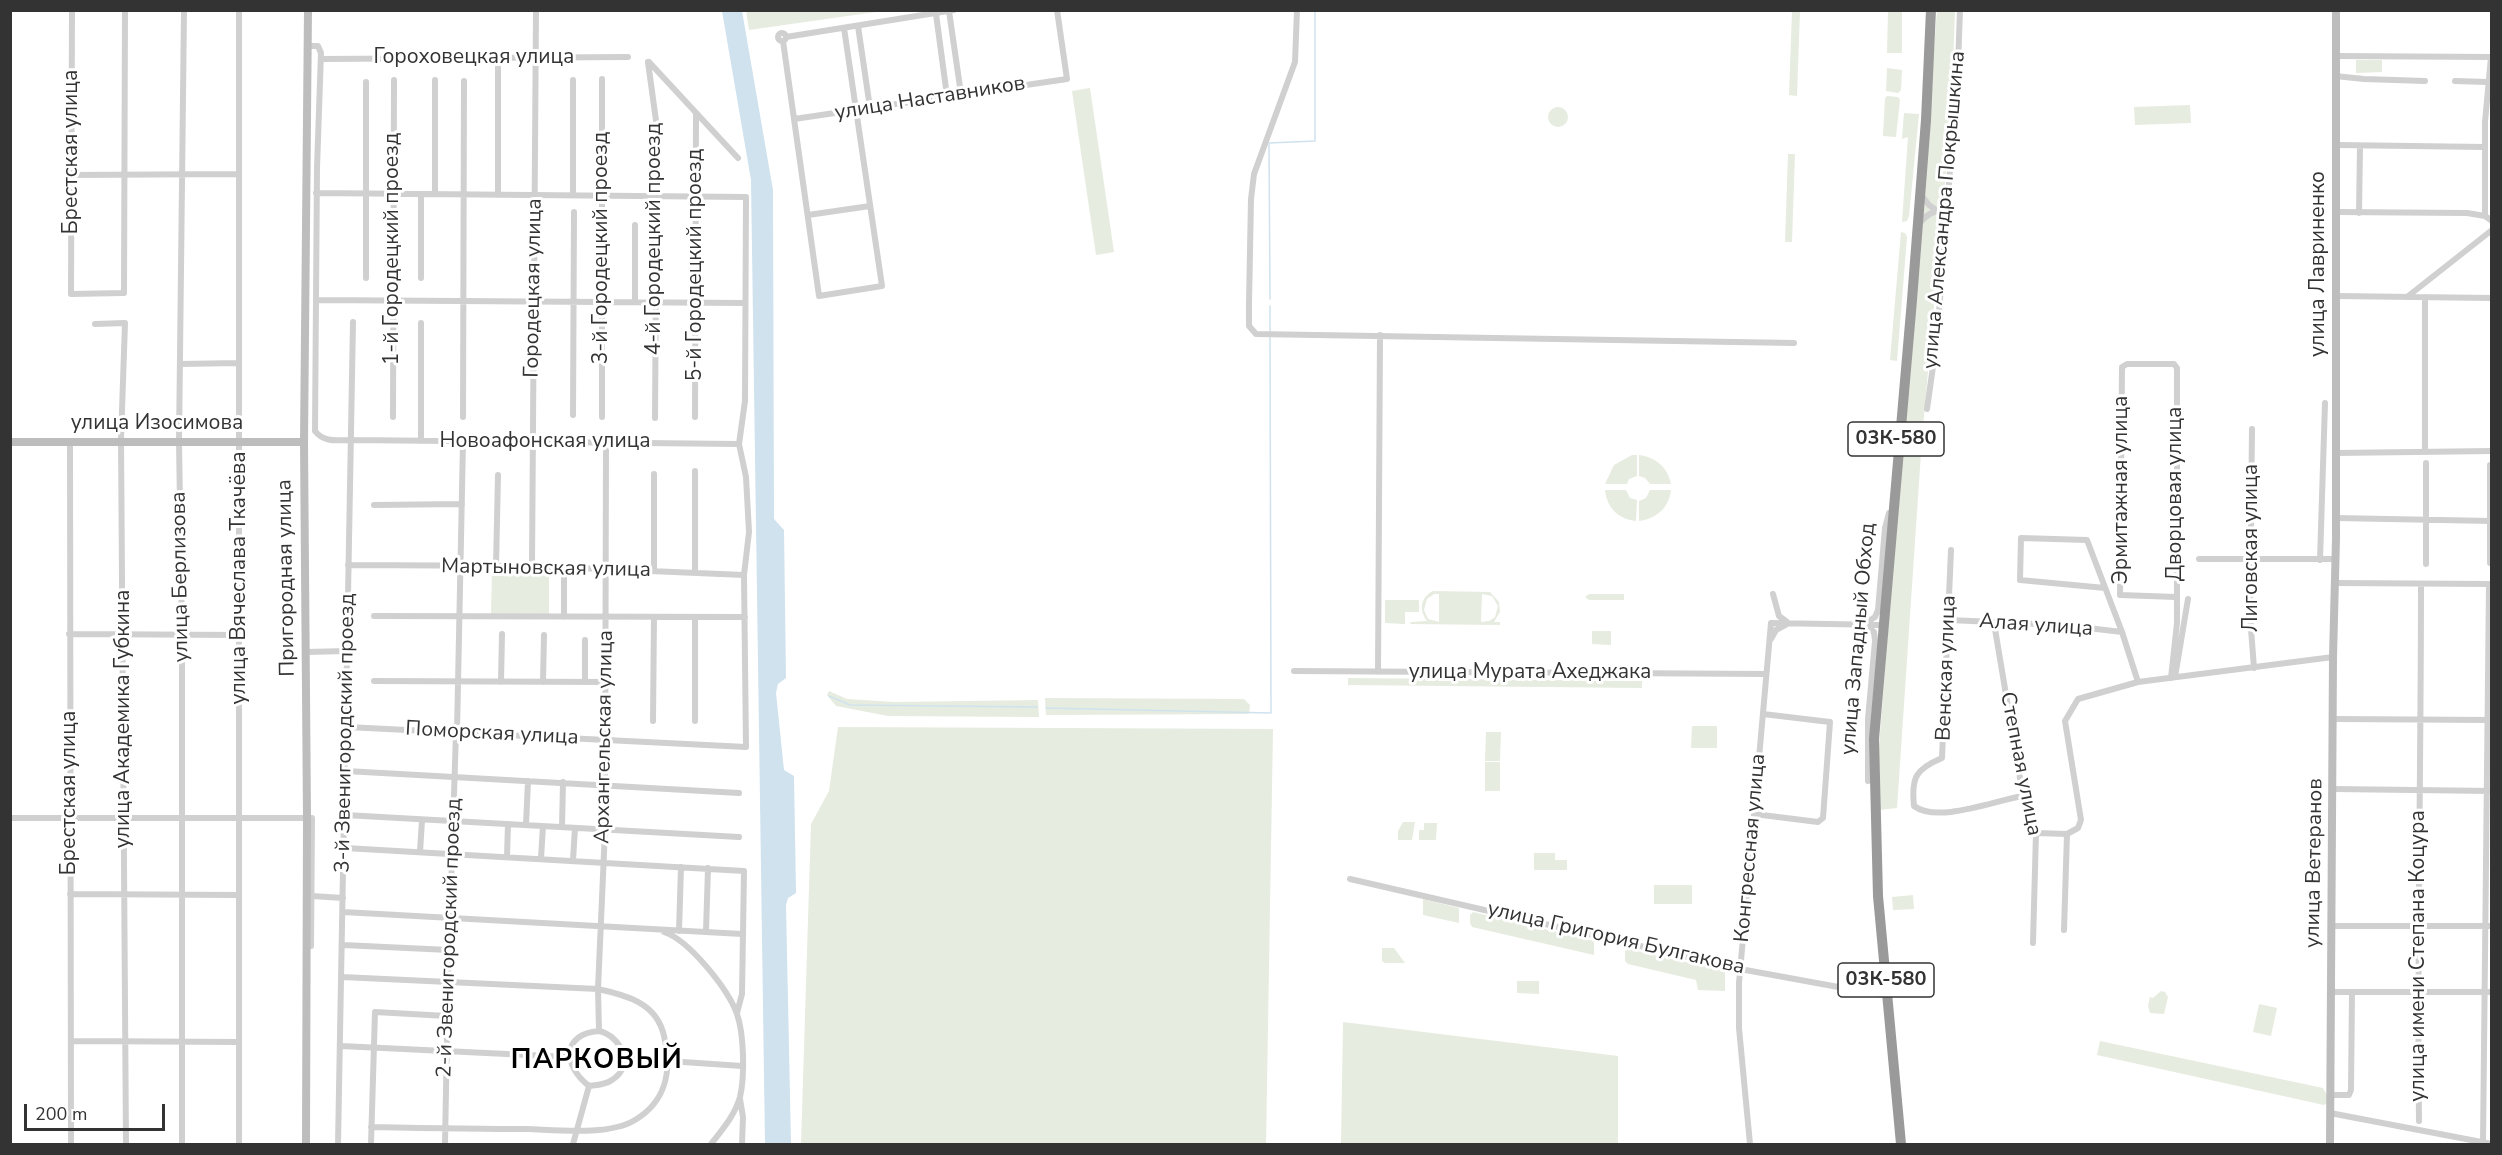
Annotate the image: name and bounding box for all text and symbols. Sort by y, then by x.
street label: Гороховецкая улица [374,45,574,71]
street label: улица Александра Покрышкина [1919,50,1971,370]
street label: Брестская улица [59,70,85,234]
street label: улица Наставников [833,72,1027,126]
street label: 4-й Городецкий проезд [642,123,668,355]
street label: 3-й Городецкий проезд [589,132,615,364]
street label: 1-й Городецкий проезд [380,133,406,365]
street label: 5-й Городецкий проезд [683,149,709,381]
street label: улица Лавриненко [2306,171,2332,357]
street label: Городецкая улица [520,198,548,378]
street label: Эрмитажная улица [2109,396,2135,584]
street label: Дворцовая улица [2163,407,2189,581]
street label: улица Изосимова [71,411,243,437]
road number: 03К-580 [1848,422,1944,456]
street label: Новоафонская улица [439,429,651,455]
street label: улица Вячеслава Ткачёва [227,451,253,705]
street label: Лиговская улица [2239,464,2265,632]
street label: Пригородная улица [273,479,301,677]
street label: улица Берлизова [167,491,195,663]
street label: улица Западный Обход [1836,522,1882,756]
street label: Мартыновская улица [441,555,651,583]
street label: улица Академика Губкина [111,590,137,848]
street label: 3-й Звенигородский проезд [331,593,361,873]
street label: Венская улица [1932,595,1962,741]
street label: Алая улица [1978,609,2094,643]
street label: Архангельская улица [591,630,619,844]
street label: улица Мурата Ахеджака [1409,660,1651,686]
street label: Степная улица [1994,690,2046,838]
street label: Брестская улица [57,711,83,875]
street label: Поморская улица [405,717,579,751]
street label: Конгрессная улица [1730,753,1772,943]
street label: улица Ветеранов [2301,778,2329,948]
street label: 2-й Звенигородский проезд [433,798,467,1078]
street label: улица имени Степана Коцура [2406,810,2432,1102]
street label: улица Григория Булгакова [1485,897,1747,981]
road number: 03К-580 [1838,963,1934,997]
district label: ПАРКОВЫЙ [511,1045,683,1077]
scale bar [27,1092,168,1130]
text: 200 m [35,1102,87,1126]

